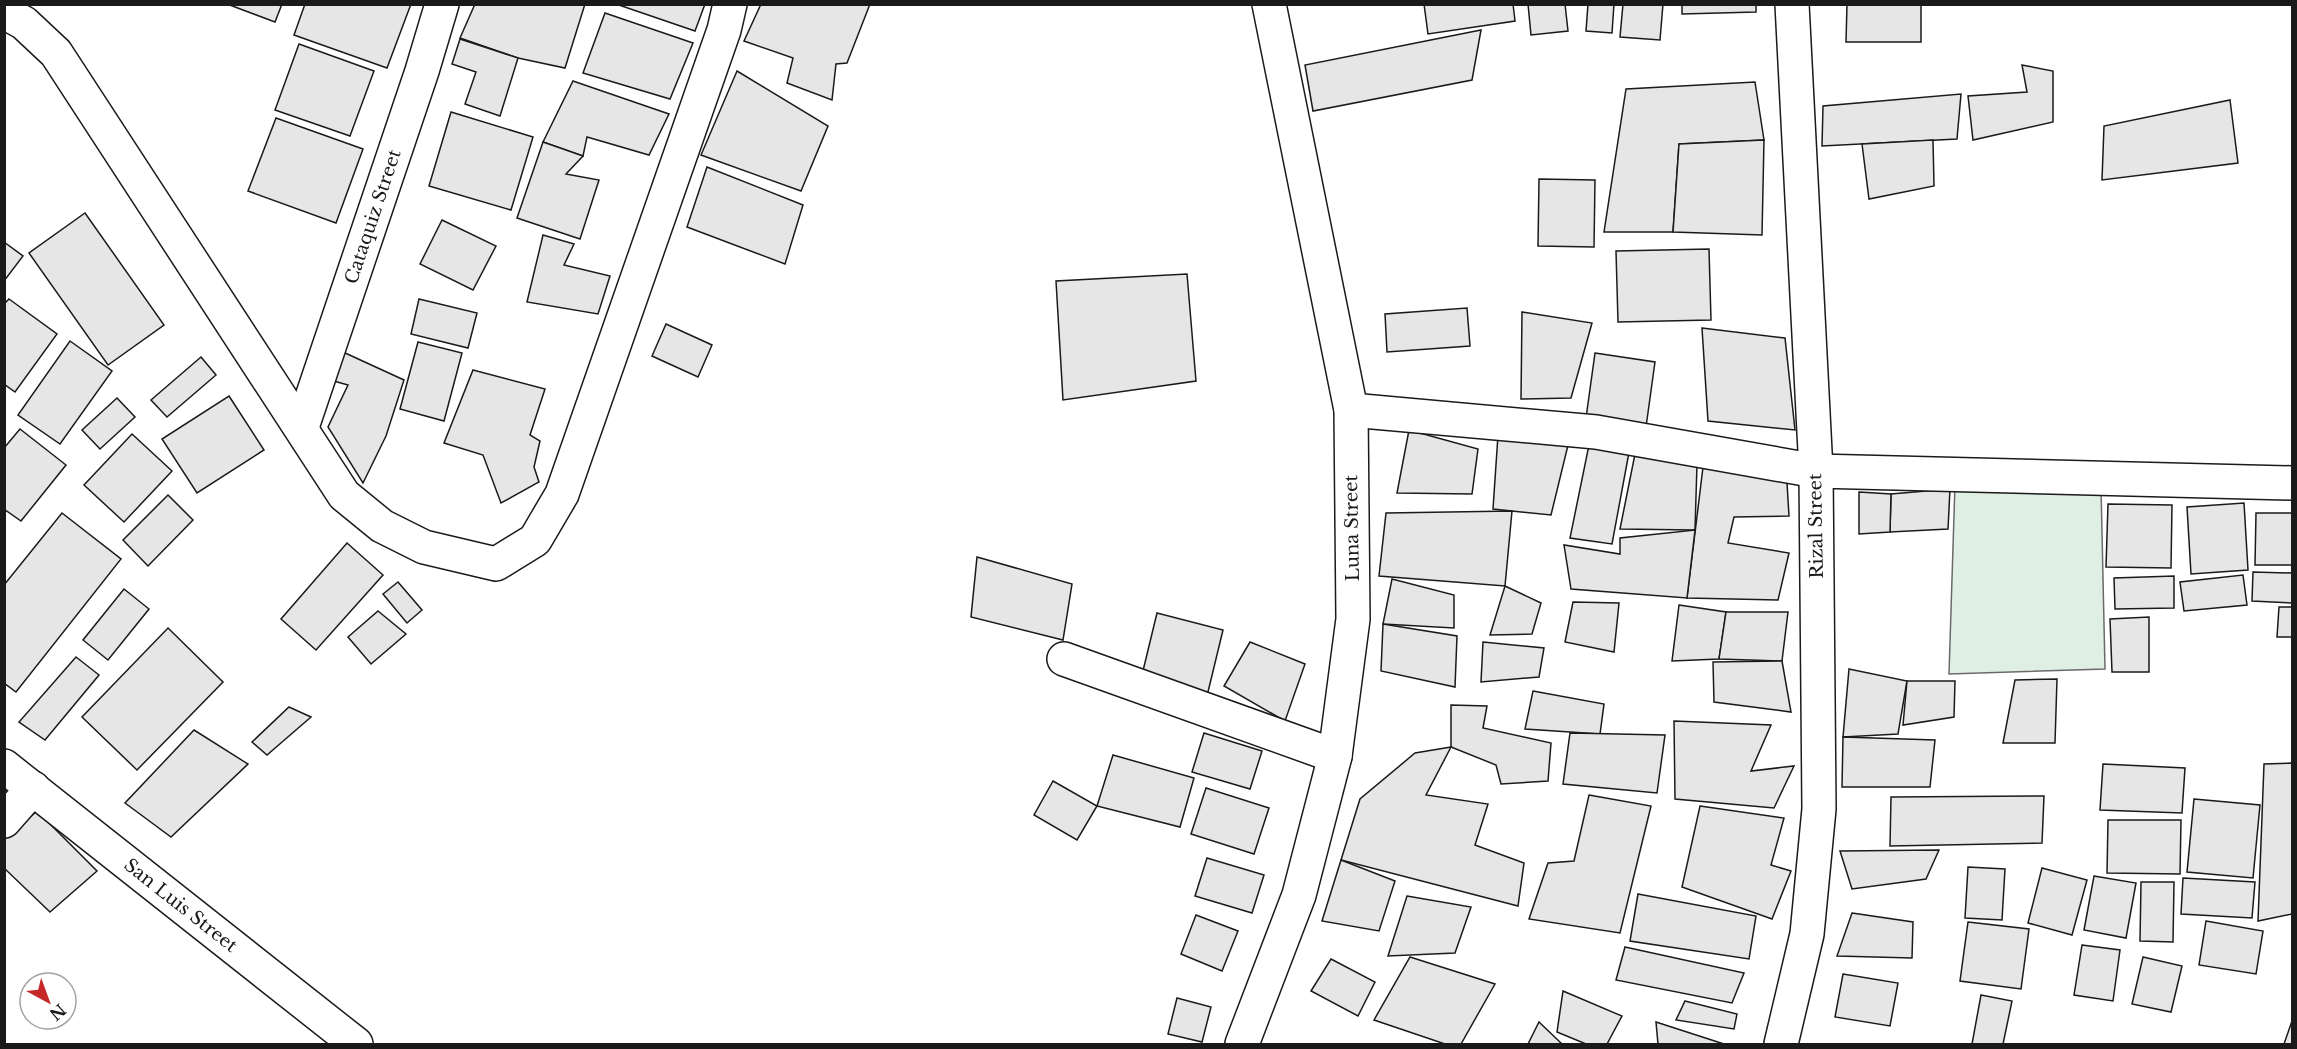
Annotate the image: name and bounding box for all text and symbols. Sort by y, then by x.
street label: Cataquiz Street [340,146,406,287]
street label: Rizal Street [1804,473,1828,579]
street label: Luna Street [1340,474,1364,582]
street label: San Luis Street [120,854,242,957]
north arrow [18,971,78,1031]
text: N [46,1000,70,1025]

